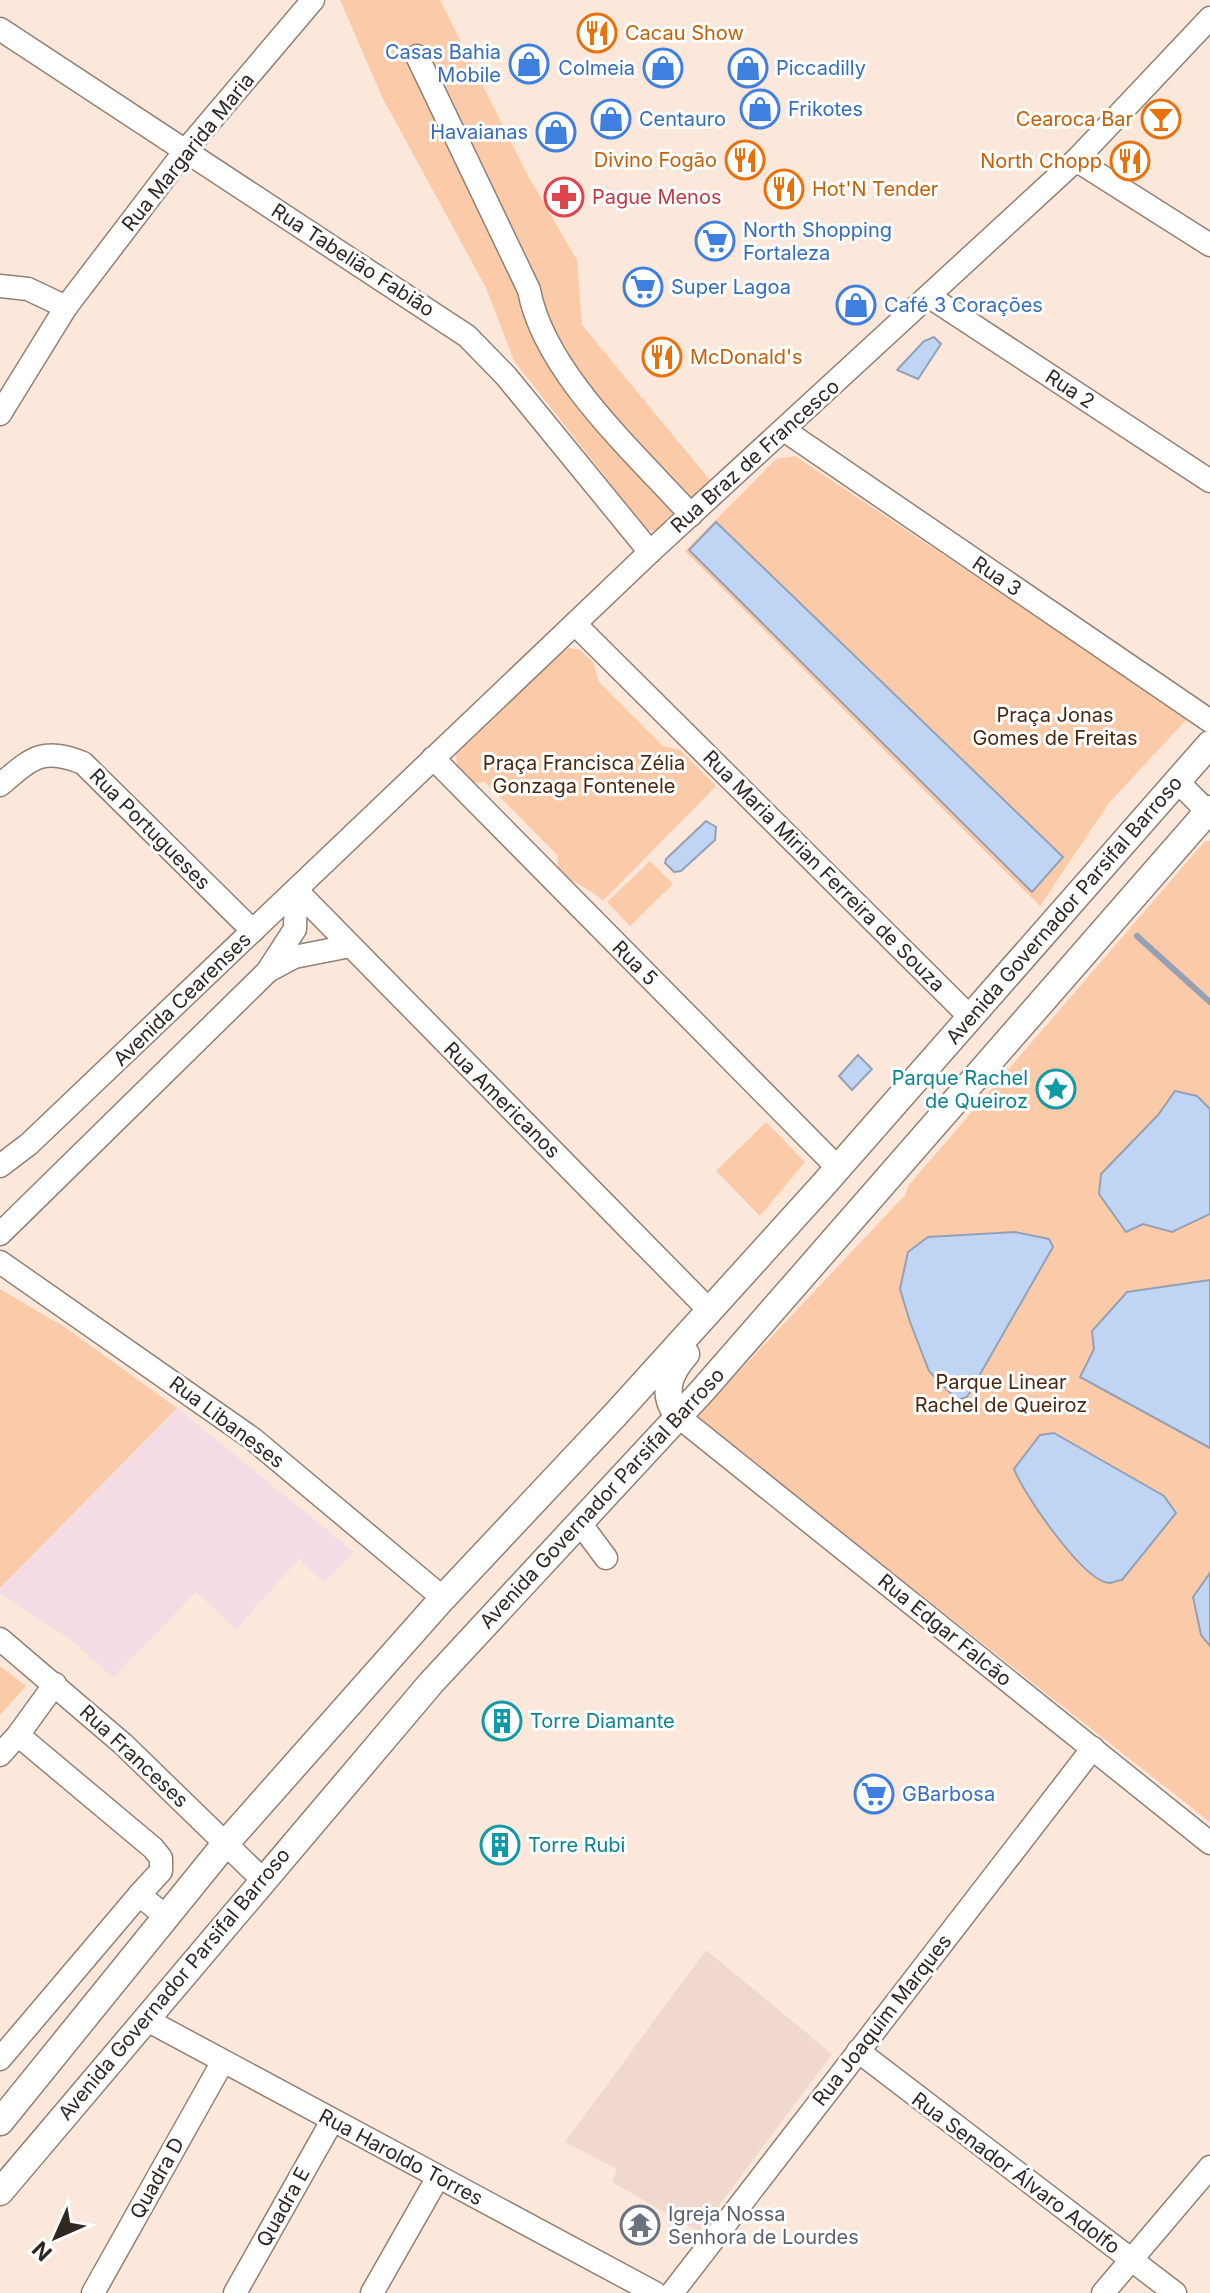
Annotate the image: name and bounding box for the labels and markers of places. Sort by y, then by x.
restaurant icon: Cacau Show [576,12,618,54]
place label: Cacau Show [625,21,744,45]
place label: Casas Bahia Mobile [385,40,501,87]
shop icon: Casas Bahia Mobile [508,43,550,85]
shop icon: Colmeia [642,47,684,89]
shop icon: Piccadilly [727,47,769,89]
place label: Colmeia [558,56,635,80]
place label: Piccadilly [776,56,866,80]
shop icon: Frikotes [739,88,781,130]
place label: Frikotes [788,97,863,121]
shop icon: Centauro [590,98,632,140]
bar icon: Cearoca Bar [1140,98,1182,140]
place label: Centauro [639,107,726,131]
place label: Cearoca Bar [1016,107,1133,131]
shop icon: Havaianas [535,111,577,153]
place label: Havaianas [430,120,528,144]
restaurant icon: Divino Fogão [724,139,766,181]
restaurant icon: North Chopp [1109,140,1151,182]
place label: Divino Fogão [594,148,717,172]
place label: North Chopp [980,149,1102,173]
restaurant icon: Hot'N Tender [763,168,805,210]
pharmacy icon: Pague Menos [543,176,585,218]
place label: Hot'N Tender [812,177,939,201]
place label: Pague Menos [592,185,721,209]
place label: North Shopping Fortaleza [743,218,892,265]
supermarket icon: North Shopping Fortaleza [694,220,736,262]
supermarket icon: Super Lagoa [622,266,664,308]
place label: Super Lagoa [671,275,791,299]
shop icon: Café 3 Corações [835,284,877,326]
place label: Café 3 Corações [884,293,1043,317]
restaurant icon: McDonald's [641,336,683,378]
place label: McDonald's [690,345,803,369]
place label: Parque Rachel de Queiroz [892,1066,1028,1113]
place icon: Parque Rachel de Queiroz [1035,1068,1077,1110]
building icon: Torre Diamante [481,1700,523,1742]
place label: Torre Diamante [530,1709,675,1733]
supermarket icon: GBarbosa [853,1773,895,1815]
place label: GBarbosa [902,1782,995,1806]
building icon: Torre Rubi [479,1824,521,1866]
place label: Torre Rubi [528,1833,625,1857]
place label: Igreja Nossa Senhora de Lourdes [668,2202,859,2249]
temple icon: Igreja Nossa Senhora de Lourdes [619,2204,661,2246]

